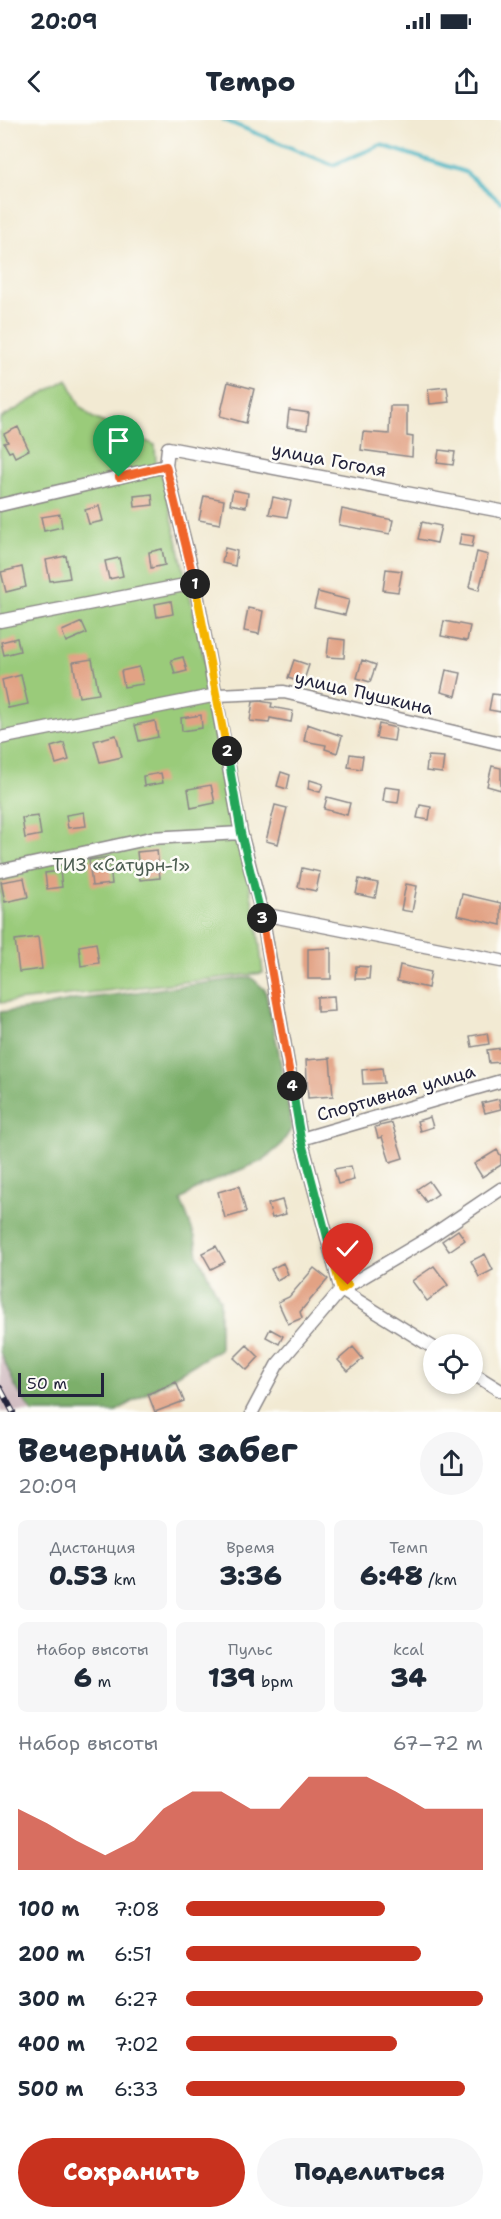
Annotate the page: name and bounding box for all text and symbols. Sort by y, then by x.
text: 20:09 [30,7,97,36]
text: Tempo [205,63,296,100]
icon: back [18,65,51,98]
icon: share [450,65,483,98]
pin [93,415,144,477]
icon: arrive [102,424,135,457]
street label: улица Гоголя [270,437,388,483]
pin: 1 [180,569,210,599]
text: 1 [191,573,199,594]
street label: улица Пушкина [292,665,436,721]
pin: 2 [212,736,242,766]
text: 2 [221,740,233,761]
park label: ТИЗ «Сатурн-1» [52,853,190,877]
pin: 3 [247,903,277,933]
text: 3 [256,907,268,928]
street label: Спортивная улица [314,1059,478,1127]
pin: 4 [277,1071,307,1101]
text: 4 [286,1075,298,1096]
pin [322,1223,373,1285]
icon: check [331,1232,364,1265]
map controls [423,1334,483,1394]
button: locate [423,1334,483,1394]
scale bar [18,1370,104,1398]
text: 50 m [27,1373,67,1394]
text: Вечерний забег [18,1428,298,1473]
button: share [420,1432,483,1495]
text: 20:09 [18,1473,77,1499]
text: Дистанция [50,1537,135,1558]
text: Время [226,1537,275,1558]
text: Темп [389,1537,428,1558]
text: 0.53 [49,1558,108,1593]
text: 3:36 [219,1558,282,1593]
text: 6:48 [360,1558,423,1593]
text: km [108,1569,136,1590]
text: /km [423,1569,457,1590]
text: Набор высоты [36,1639,149,1660]
text: Пульс [228,1639,273,1660]
text: kcal [393,1639,424,1660]
text: 6 [74,1660,92,1695]
text: 139 [208,1660,256,1695]
text: 34 [390,1660,427,1695]
text: m [92,1671,111,1692]
text: bpm [256,1671,293,1692]
text: Набор высоты [18,1730,158,1756]
text: 67–72 m [393,1730,483,1756]
text: 100 m [18,1896,80,1922]
text: 7:08 [114,1896,160,1922]
text: 200 m [18,1941,85,1967]
text: 6:51 [114,1941,152,1967]
text: 300 m [18,1986,85,2012]
text: 6:27 [114,1986,158,2012]
text: 400 m [18,2031,85,2057]
text: 7:02 [114,2031,159,2057]
text: 500 m [18,2076,84,2102]
text: 6:33 [114,2076,159,2102]
button: Сохранить [18,2138,245,2207]
button: Поделиться [257,2138,483,2207]

